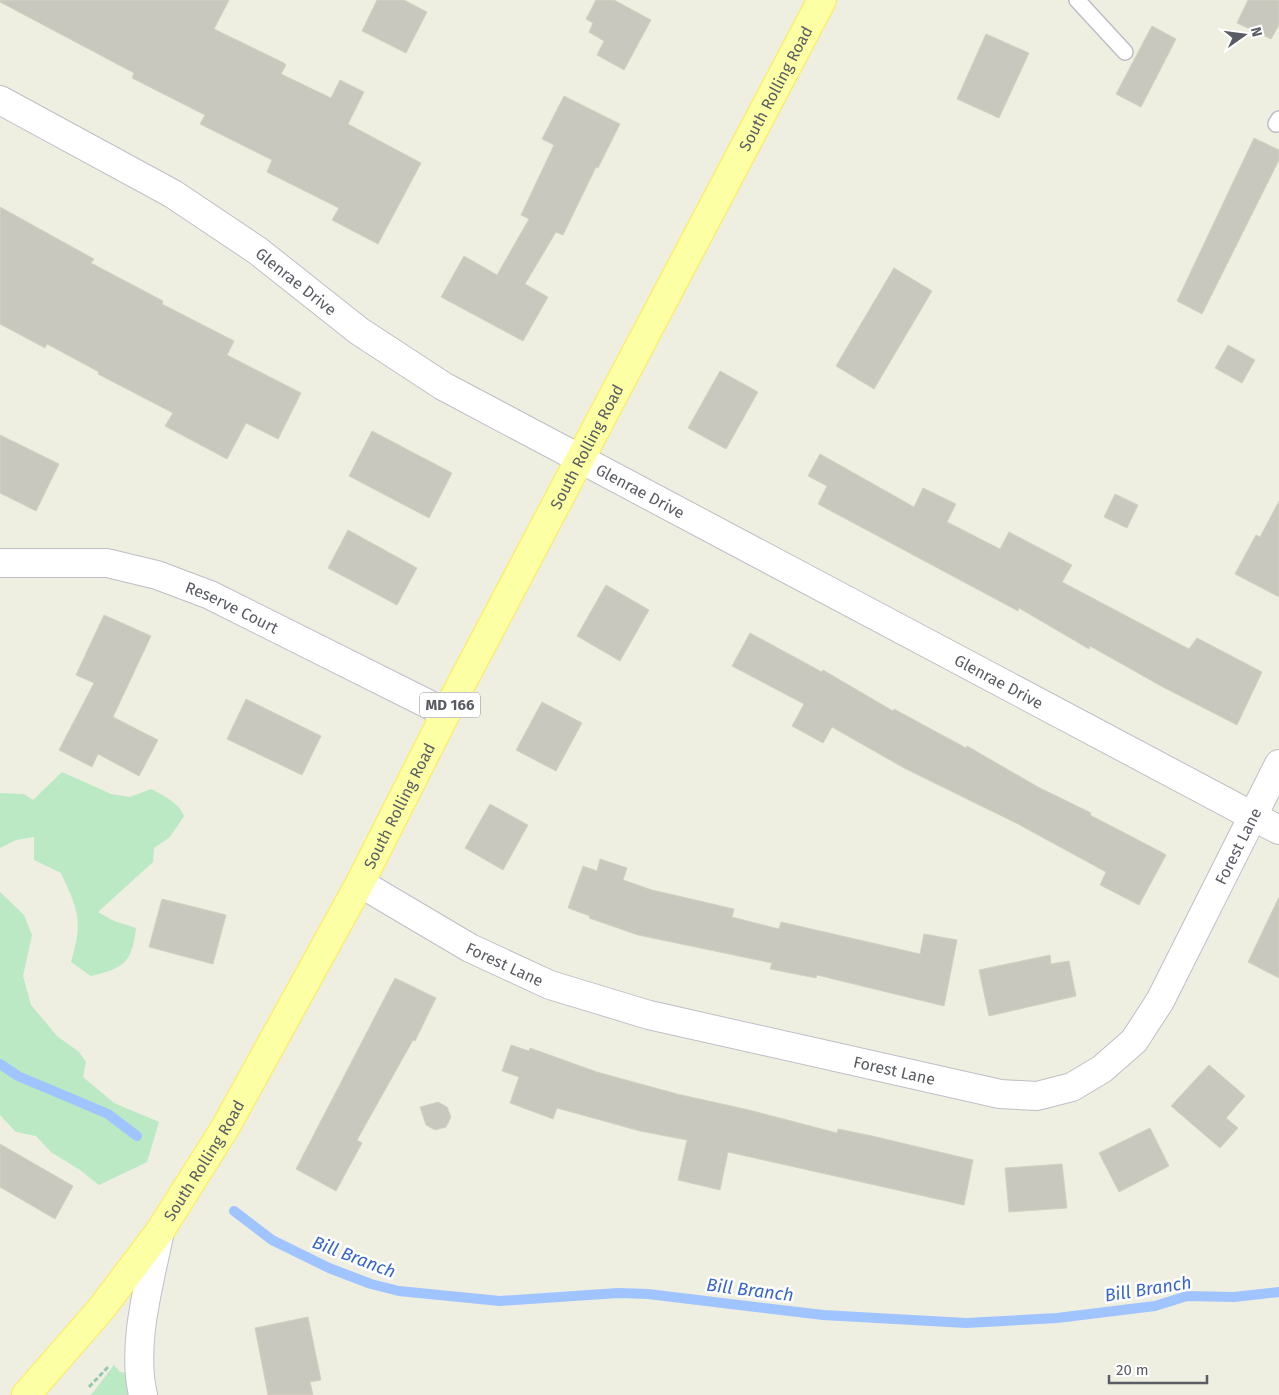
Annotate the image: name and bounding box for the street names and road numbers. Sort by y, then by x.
street label: South Rolling Road [735,23,816,154]
street label: Glenrae Drive [252,244,340,319]
street label: South Rolling Road [546,381,628,513]
street label: Glenrae Drive [593,460,688,523]
street label: Reserve Court [183,578,282,638]
street label: Glenrae Drive [951,650,1046,713]
road number: MD 166 [420,692,480,718]
street label: South Rolling Road [360,740,439,872]
street label: Forest Lane [1211,805,1265,888]
street label: Forest Lane [463,938,546,991]
street label: Forest Lane [852,1052,937,1089]
street label: South Rolling Road [160,1097,248,1225]

